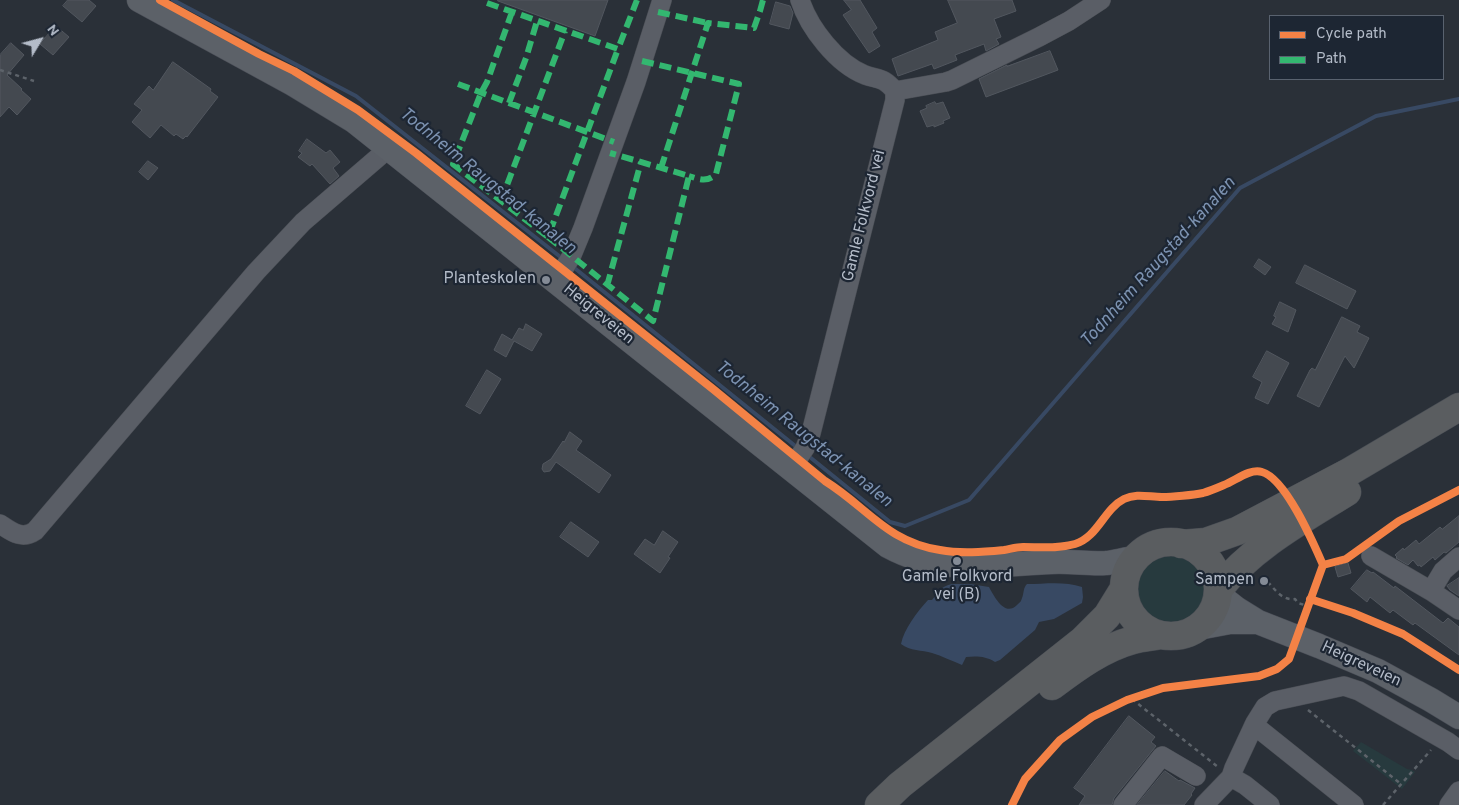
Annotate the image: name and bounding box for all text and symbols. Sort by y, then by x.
north arrow [15,15,65,65]
legend [1269,15,1444,80]
text: N [43,22,62,40]
text: Cycle path [1316,25,1387,44]
text: Path [1316,50,1347,69]
water label: Todnheim Raugstad-kanalen [394,104,580,260]
street label: Gamle Folkvord vei [839,148,891,284]
water label: Todnheim Raugstad-kanalen [1077,173,1241,353]
place label: Planteskolen [444,270,536,290]
marker: Planteskolen [540,274,552,286]
street label: Heigreveien [559,281,637,349]
water label: Todnheim Raugstad-kanalen [710,357,896,513]
marker: Gamle Folkvord vei (B) [951,555,963,567]
place label: Gamle Folkvord vei (B) [902,568,1012,606]
place label: Sampen [1195,571,1254,591]
marker: Sampen [1258,575,1270,587]
street label: Heigreveien [1318,638,1404,692]

